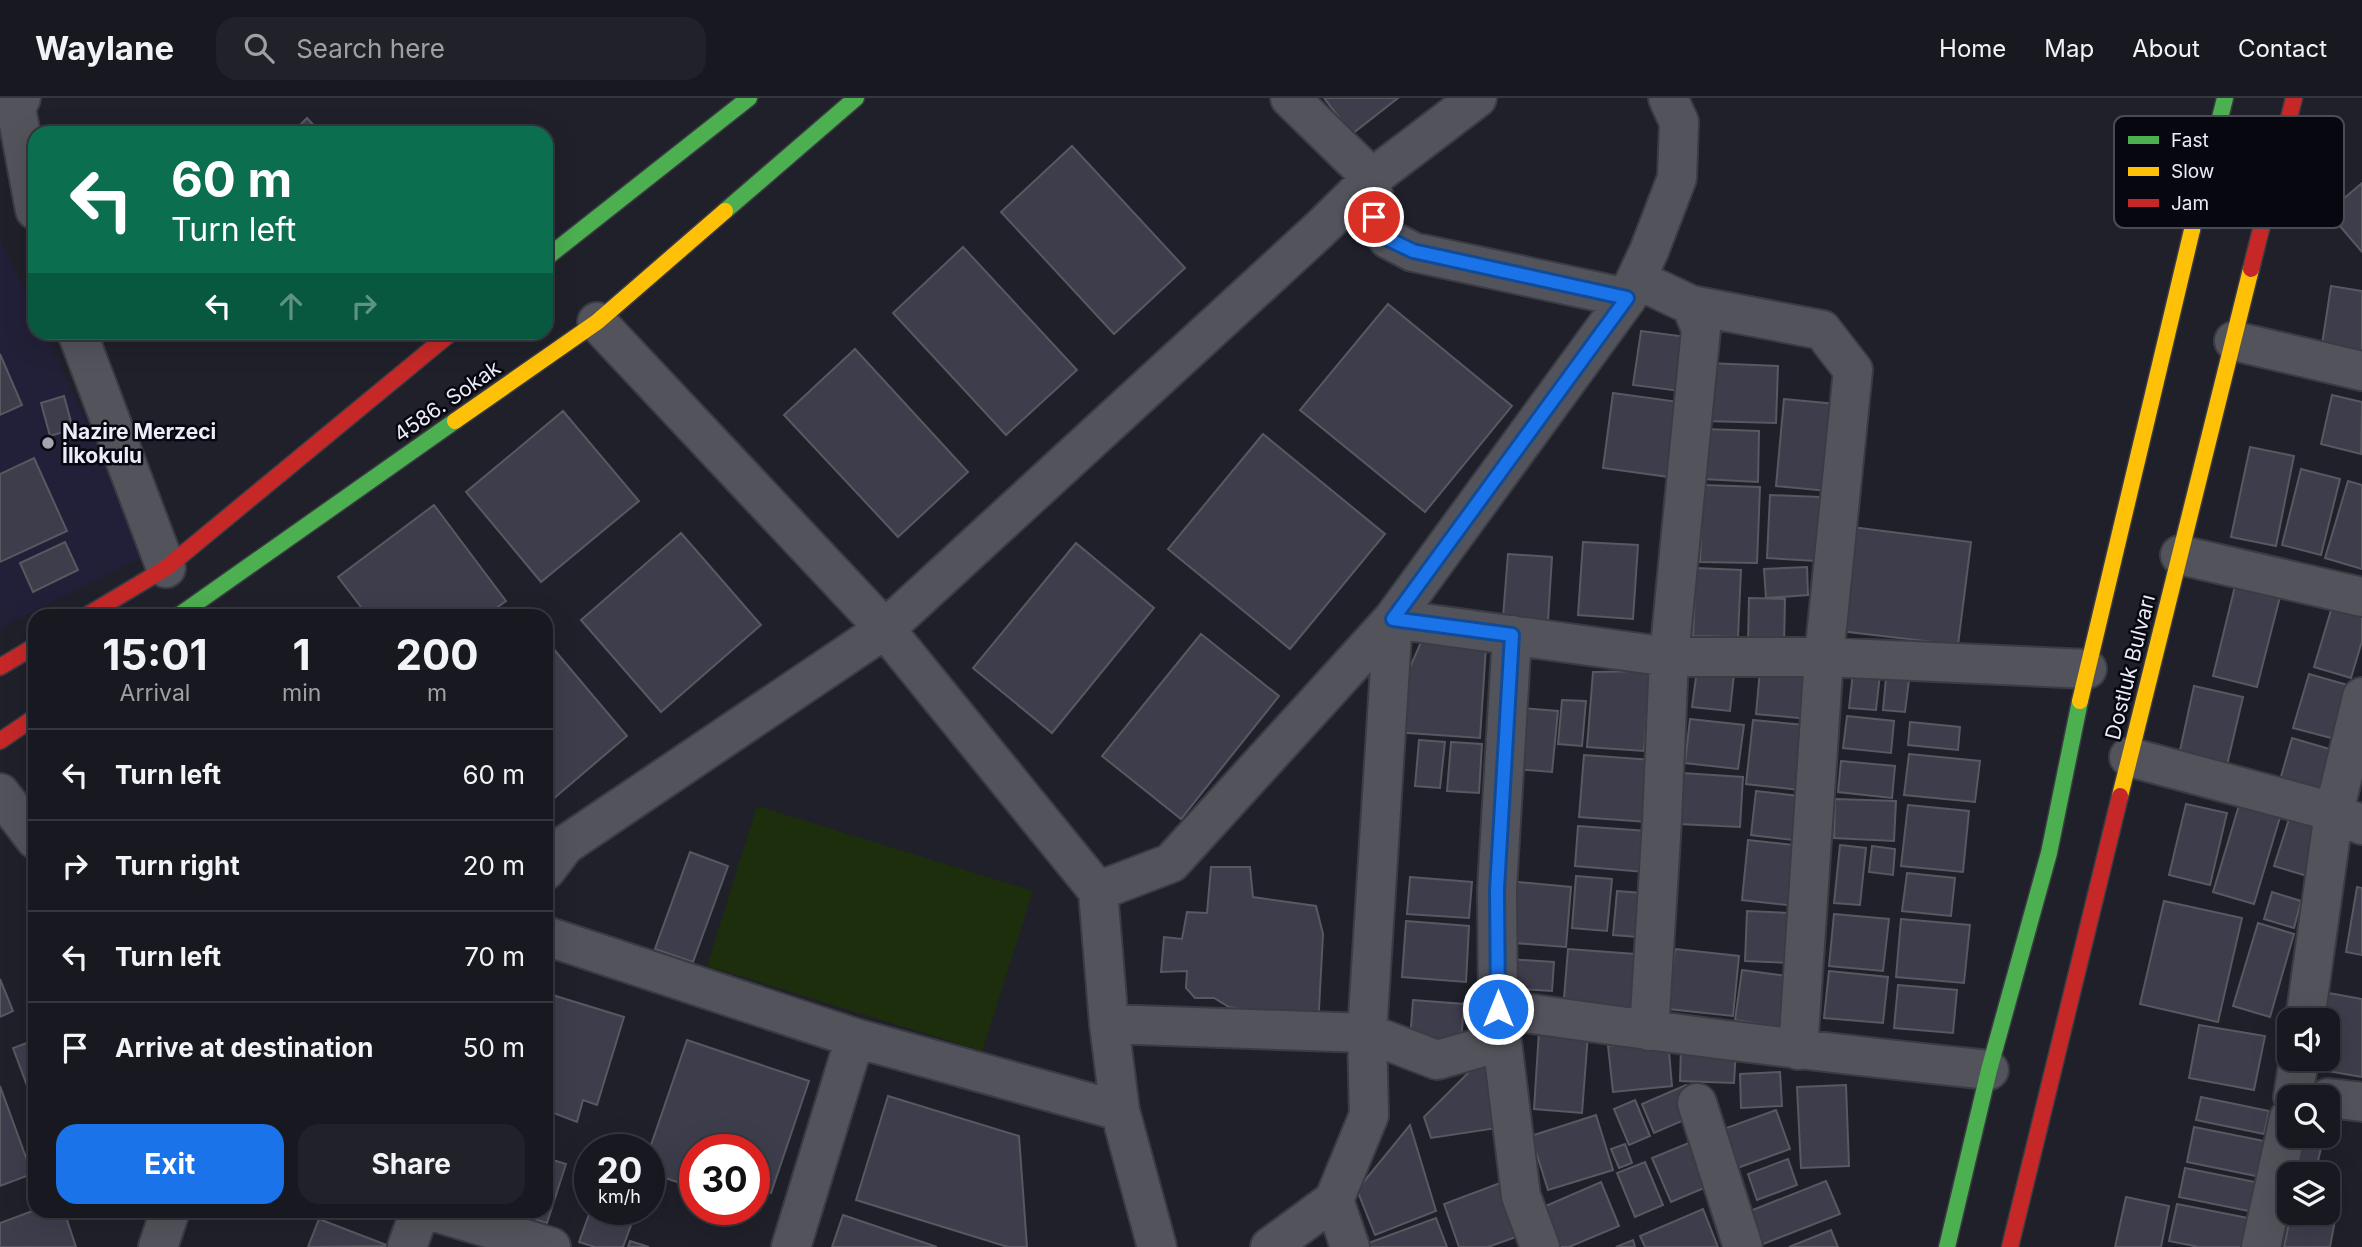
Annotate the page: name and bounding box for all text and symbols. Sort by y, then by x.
search box [216,17,706,80]
text: Waylane [35,28,174,68]
icon: search [240,29,278,67]
text: Search here [296,33,445,64]
text: Home [1939,34,2006,63]
text: Map [2044,34,2094,63]
text: About [2132,34,2200,63]
text: Contact [2238,34,2327,63]
legend [2114,116,2344,228]
text: Fast [2171,129,2209,152]
text: 60 m [171,150,292,209]
icon: left [56,154,147,245]
text: Slow [2171,160,2214,183]
pin [1344,187,1404,247]
text: Jam [2171,192,2209,215]
icon: arrive [1355,198,1393,236]
text: Turn left [171,210,296,249]
icon: left [199,287,237,325]
icon: ahead [272,287,310,325]
icon: right [345,287,383,325]
street label: 4586. Sokak [389,355,506,447]
place label: Nazire Merzeci İlkokulu [62,419,216,468]
marker: Nazire Merzeci İlkokulu [40,435,56,451]
street label: Dostluk Bulvarı [2100,592,2160,742]
text: 15:01 [102,629,208,680]
text: 1 [293,629,311,680]
text: 200 [396,629,479,680]
text: Arrival [120,679,190,707]
text: min [282,679,321,707]
text: m [427,679,447,707]
icon: left [56,756,94,794]
text: Turn left [115,759,221,790]
text: 60 m [462,759,525,790]
icon: right [56,847,94,885]
text: Turn right [115,850,240,881]
text: 20 m [463,850,525,881]
icon: left [56,938,94,976]
text: Turn left [115,941,221,972]
text: 70 m [464,941,525,972]
position arrow [1461,972,1535,1046]
map controls [2277,1008,2340,1225]
button: sound [2277,1008,2340,1071]
icon: arrive [56,1029,94,1067]
text: Arrive at destination [115,1032,374,1063]
text: 50 m [463,1032,525,1063]
button: search [2277,1085,2340,1148]
button: Exit [56,1124,284,1204]
button: Share [298,1124,525,1204]
speed limit sign: 30 [679,1134,770,1225]
text: 20 [597,1149,642,1191]
button: layers [2277,1162,2340,1225]
text: km/h [598,1186,641,1207]

